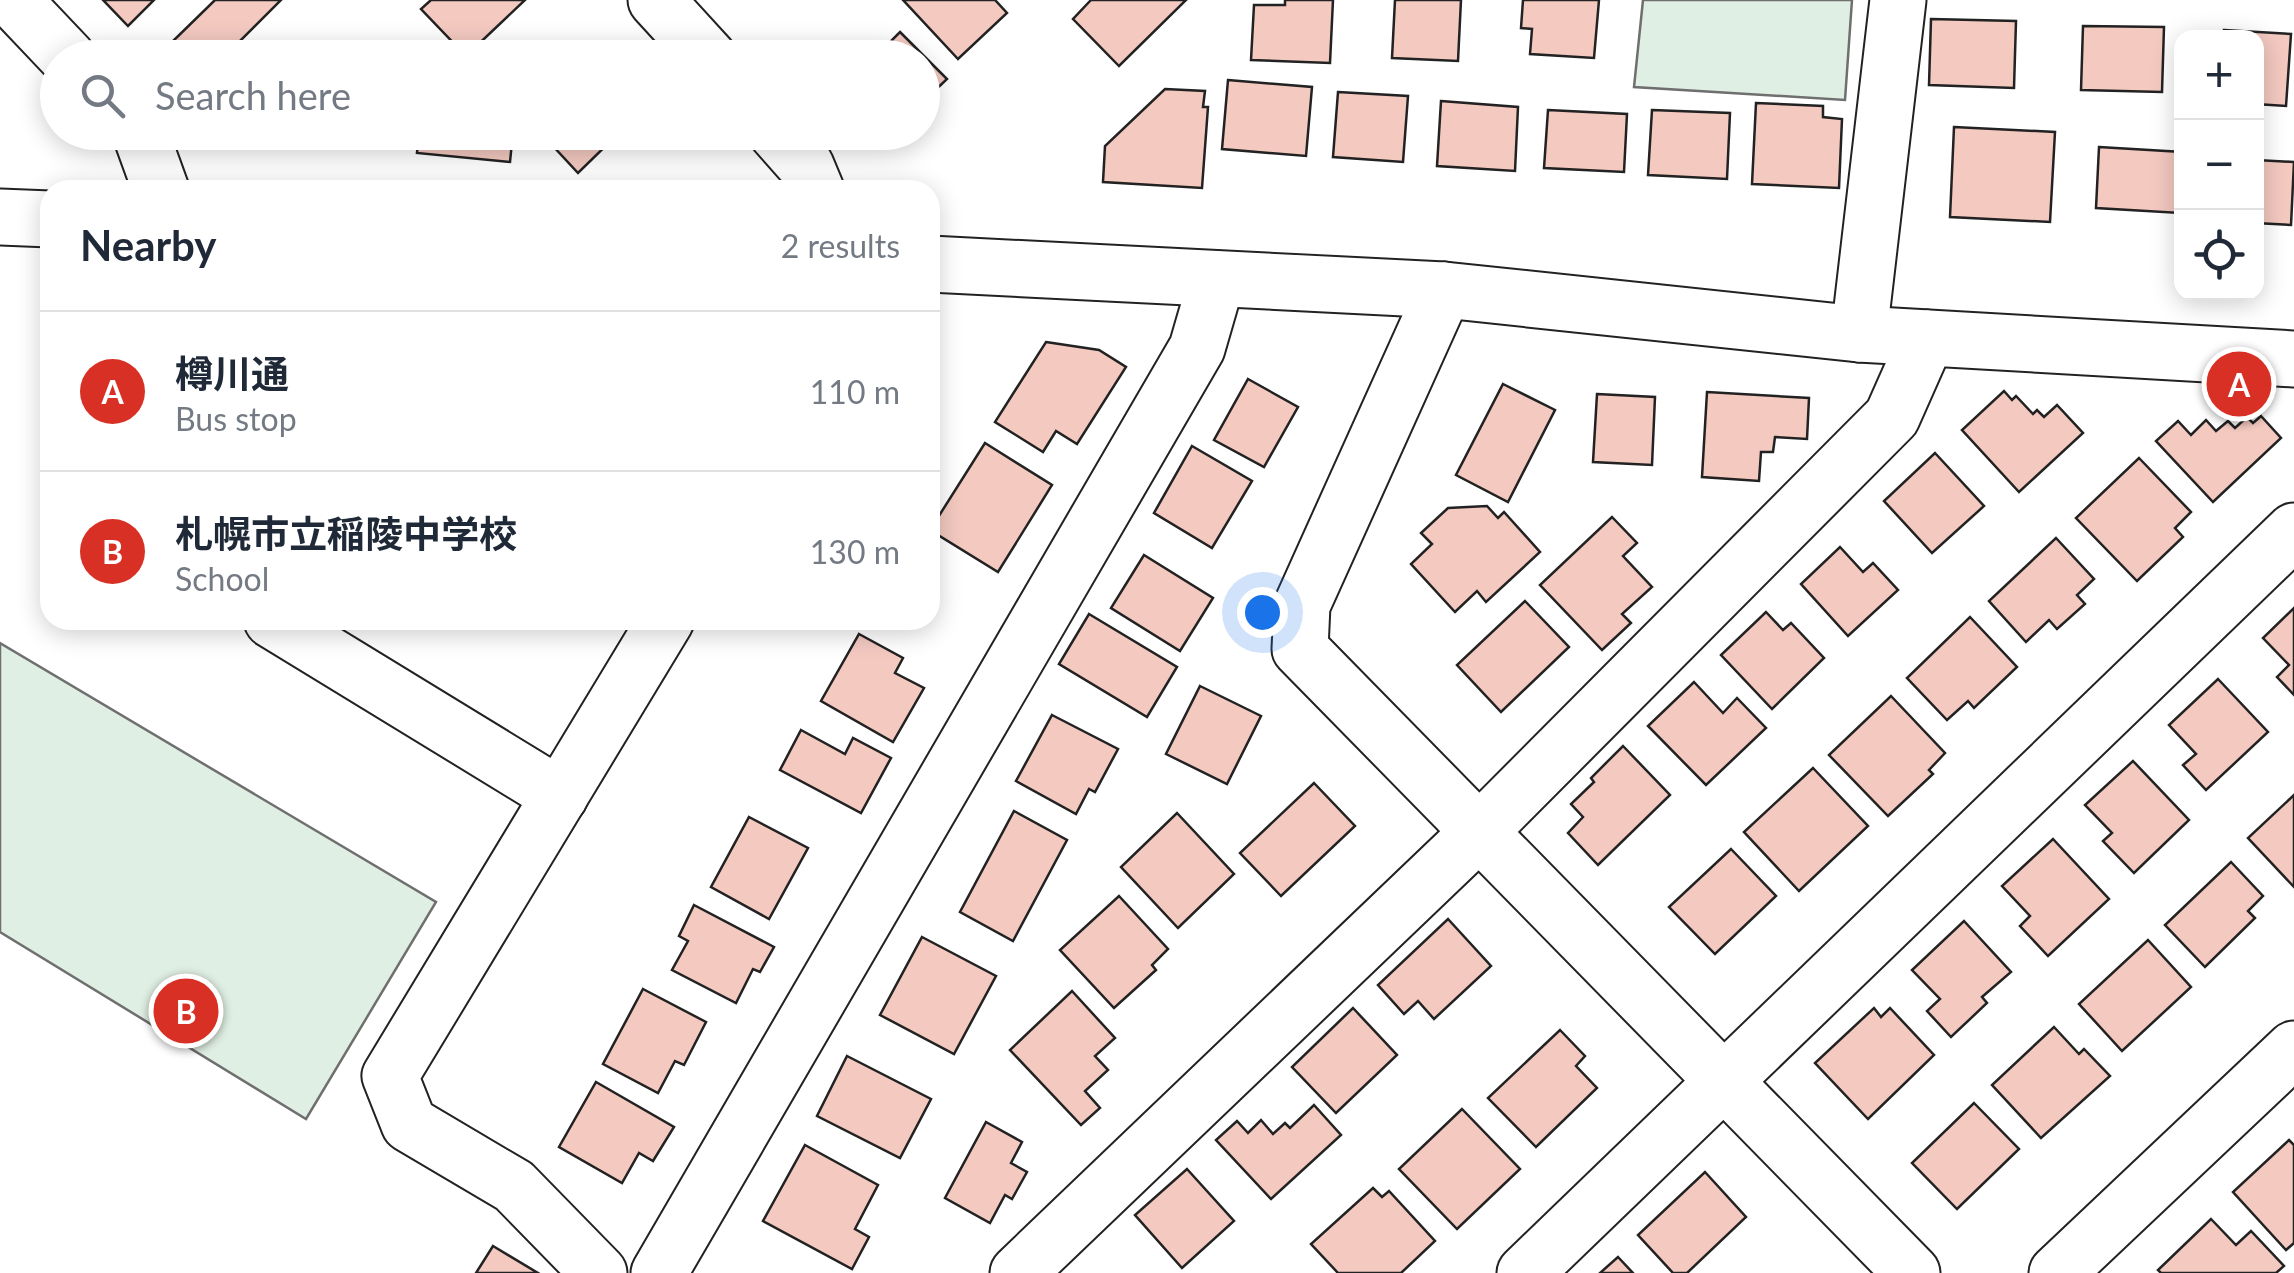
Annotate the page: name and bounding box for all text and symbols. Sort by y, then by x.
map controls [2174,30,2264,300]
button: + [2174,30,2264,120]
search box [40,40,940,150]
icon: search [75,68,130,123]
text: Search here [155,72,351,118]
button: − [2174,120,2264,210]
button: locate [2174,210,2264,300]
text: Nearby [80,220,217,270]
text: 2 results [781,226,900,265]
pin: A [2206,346,2272,422]
text: 樽川通 [175,350,289,396]
text: A [101,372,124,411]
text: 110 m [810,372,900,411]
text: Bus stop [175,399,297,438]
text: 札幌市立稲陵中学校 [175,510,517,556]
text: B [102,532,123,571]
text: 130 m [810,532,900,571]
text: School [175,559,269,598]
your location [1237,587,1288,638]
pin: B [154,974,218,1048]

